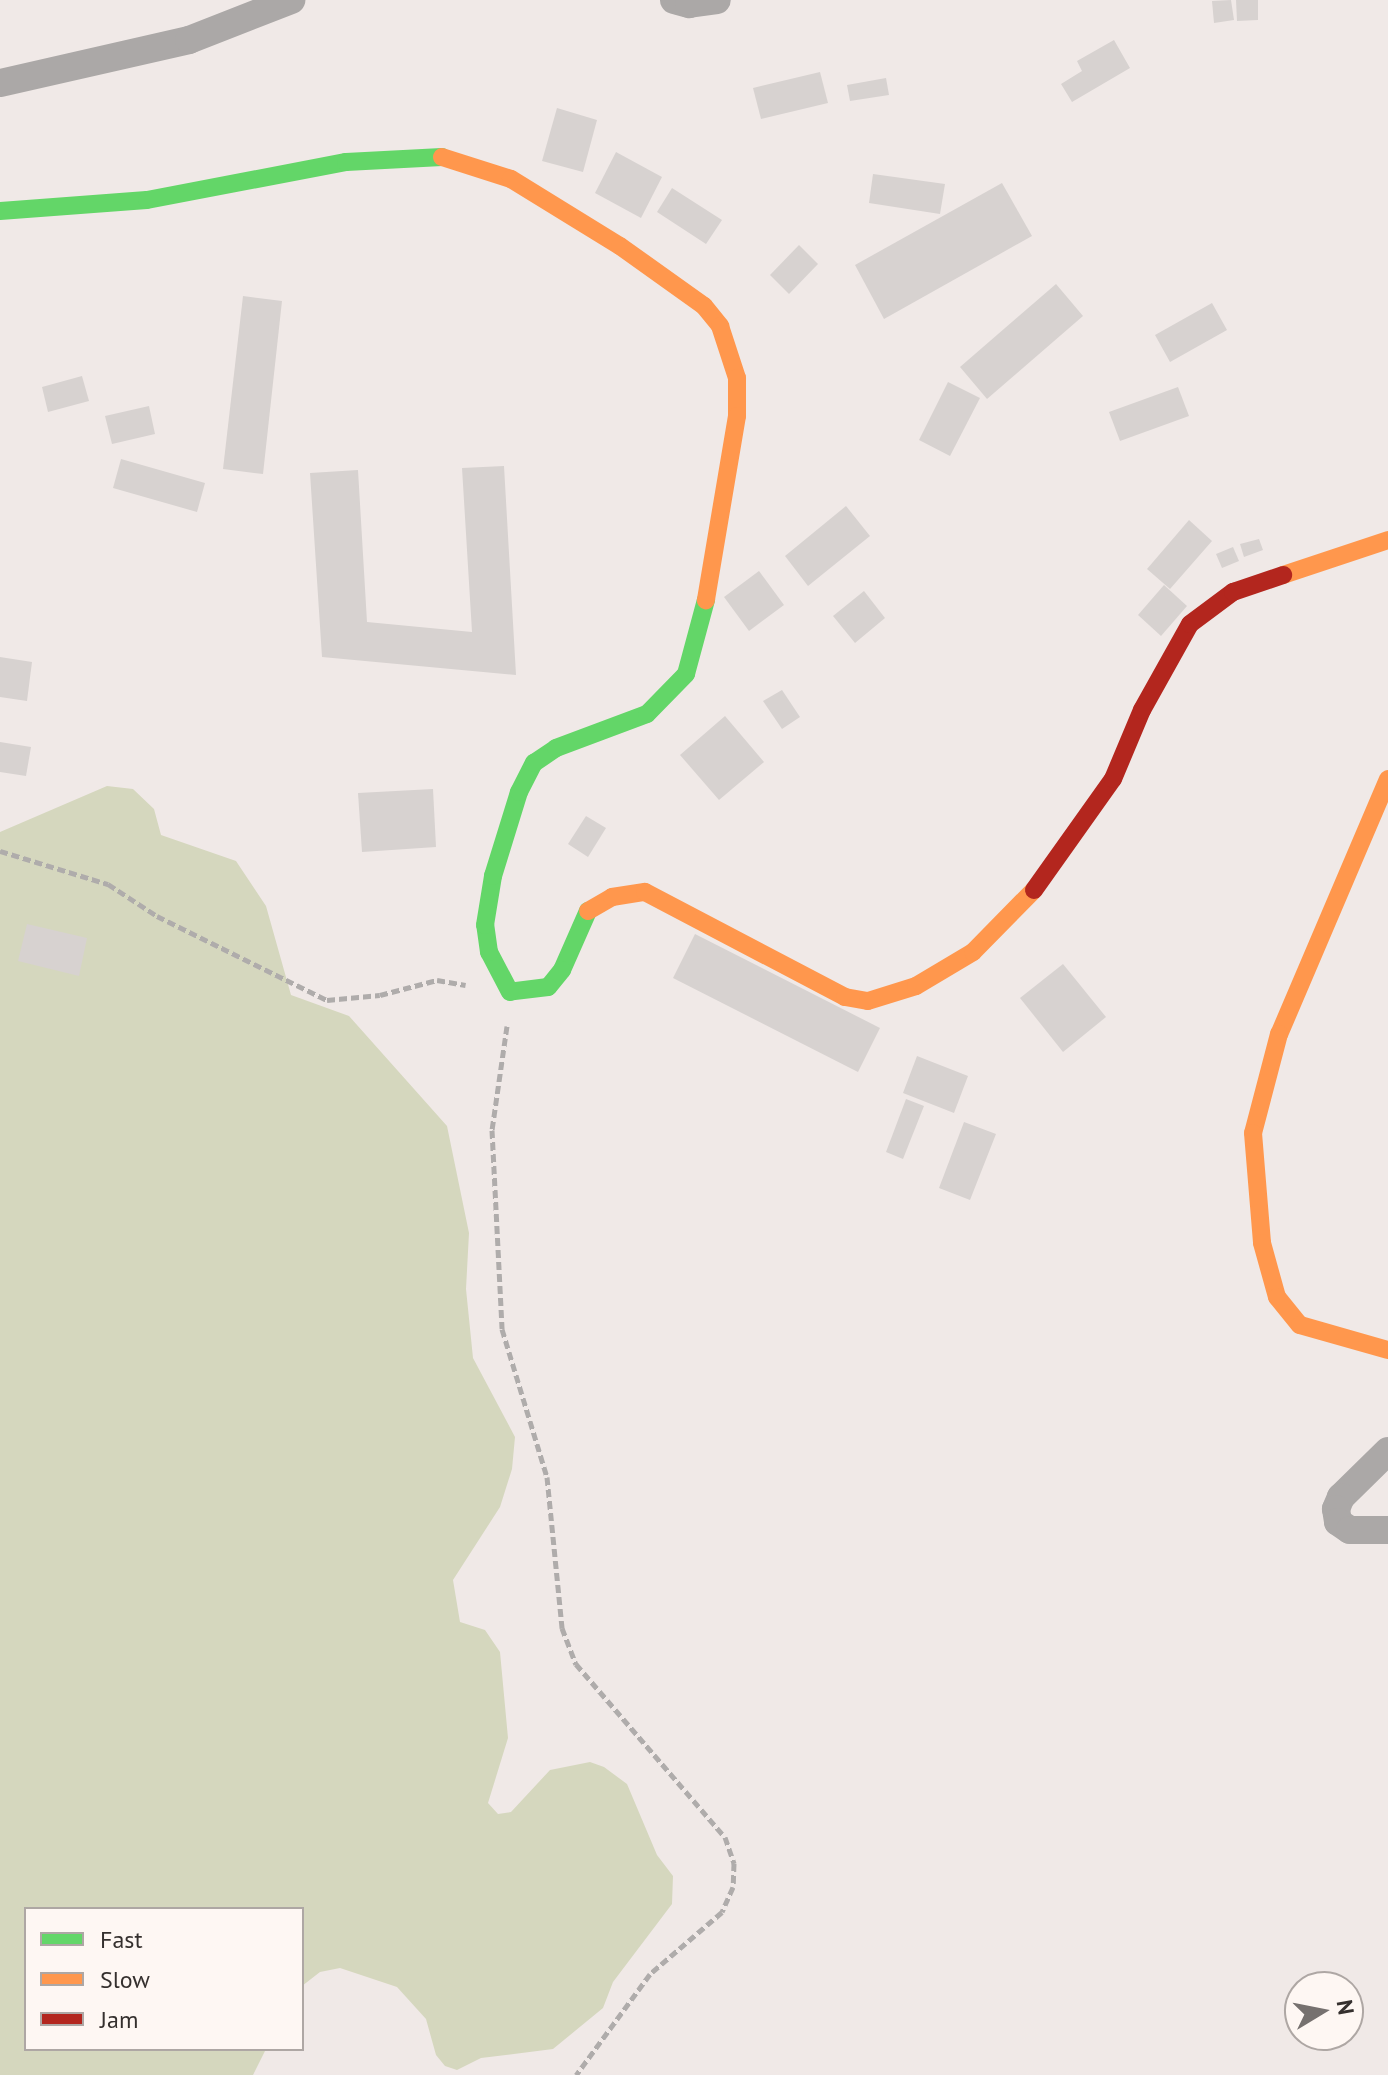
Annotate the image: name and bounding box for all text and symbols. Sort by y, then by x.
legend [24,1907,304,2051]
text: Fast [100,1924,143,1955]
text: Slow [100,1964,150,1995]
north arrow [1284,1971,1364,2051]
text: N [1331,1998,1361,2017]
text: Jam [100,2004,138,2035]

